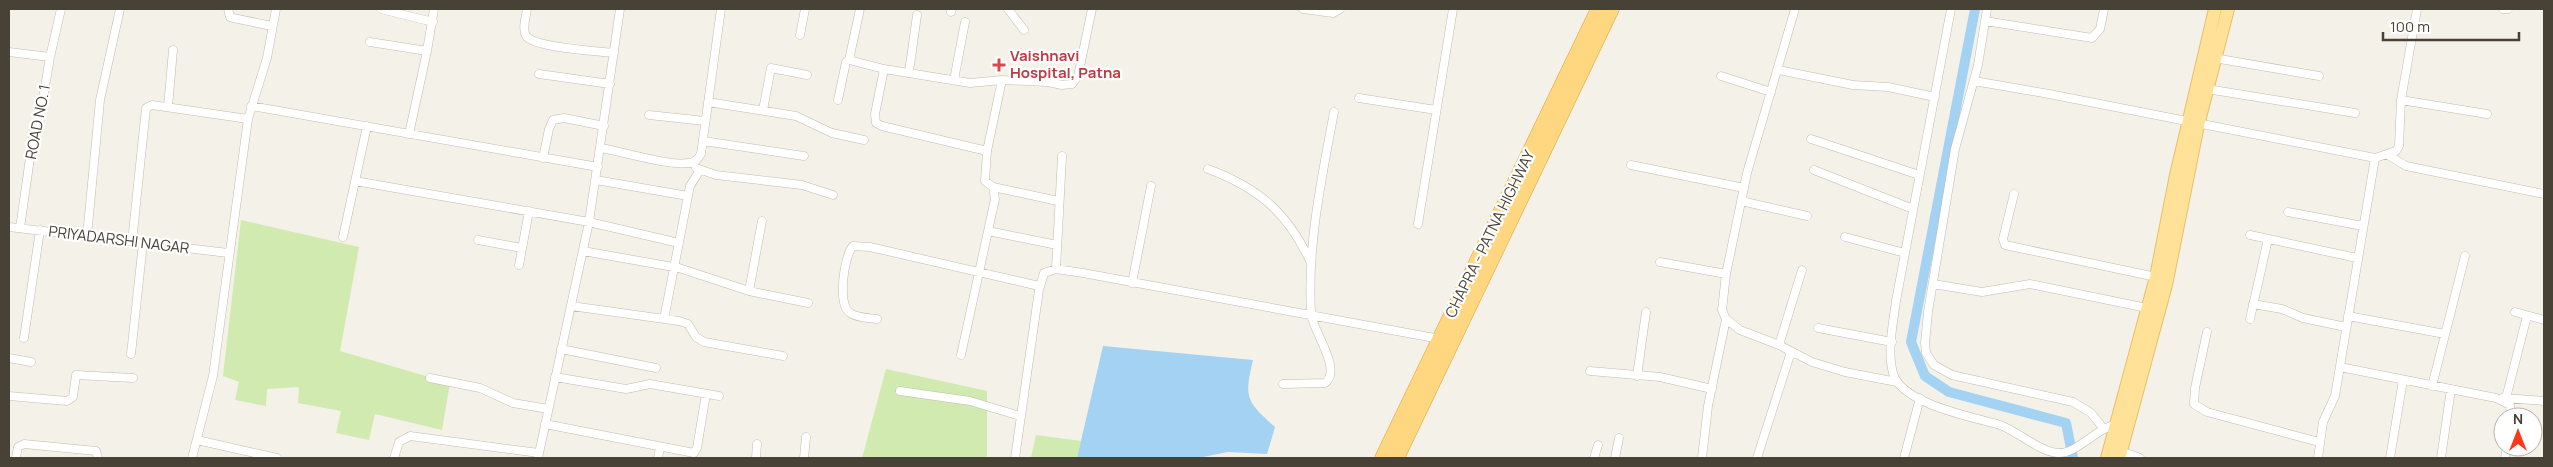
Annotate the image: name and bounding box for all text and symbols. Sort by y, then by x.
scale bar [2383,10,2519,42]
text: 100 m [2390,16,2430,37]
place label: Vaishnavi Hospital, Patna [1010,45,1121,83]
marker: Vaishnavi Hospital, Patna [992,58,1006,72]
street label: ROAD NO. 1 [20,83,55,161]
street label: CHAPRA - PATNA HIGHWAY [1440,146,1540,321]
street label: PRIYADARSHI NAGAR [47,220,191,259]
north arrow [2493,407,2543,457]
text: N [2513,409,2523,428]

